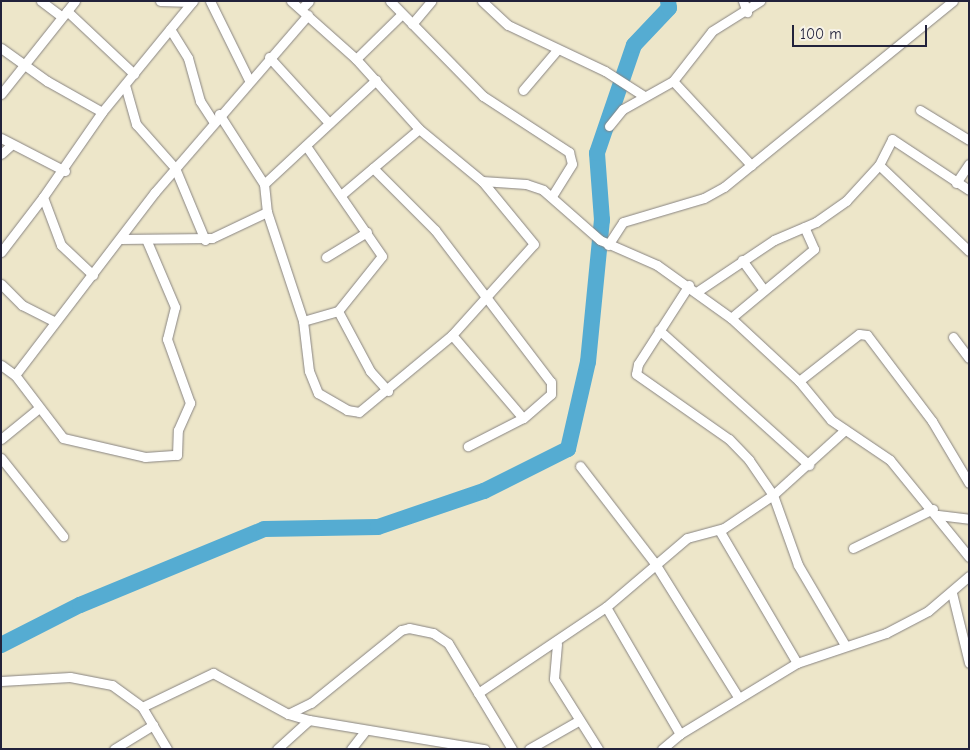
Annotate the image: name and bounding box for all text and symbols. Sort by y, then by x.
scale bar [795,15,930,47]
text: 100 m [800,25,842,43]

